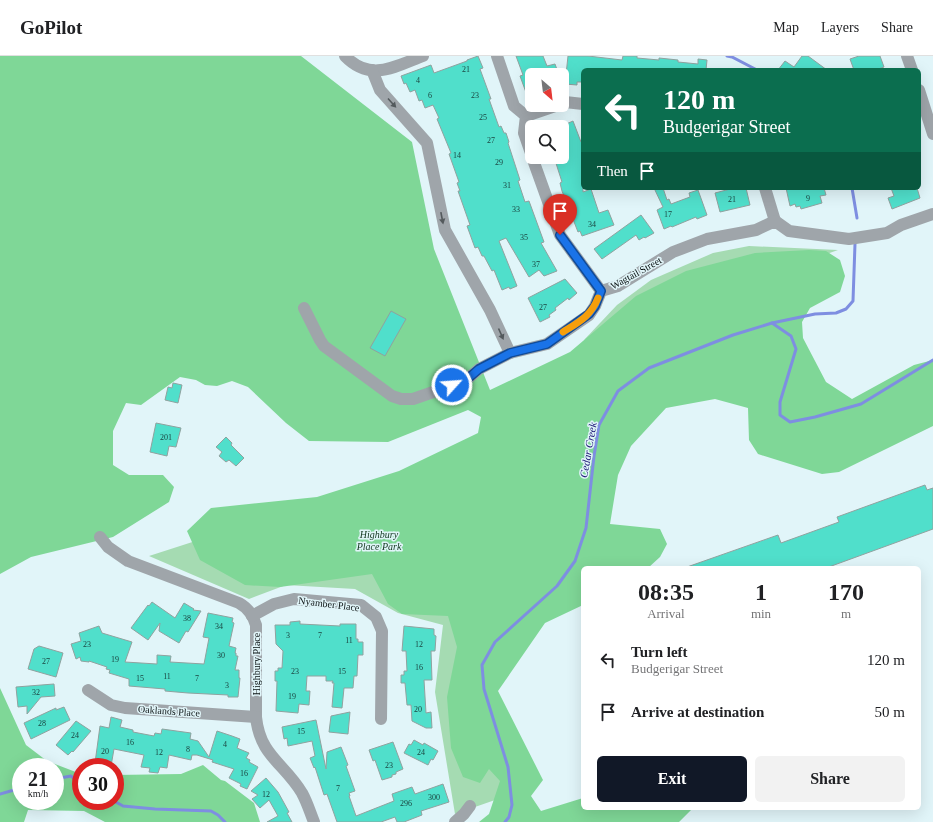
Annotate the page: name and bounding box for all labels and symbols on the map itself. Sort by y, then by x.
house number: 21 [462,65,470,74]
north arrow [525,68,569,112]
house number: 4 [416,76,420,85]
house number: 6 [428,91,432,100]
house number: 23 [471,91,479,100]
one-way arrow [387,98,397,108]
house number: 25 [479,113,487,122]
house number: 27 [487,136,495,145]
house number: 14 [453,151,461,160]
house number: 29 [495,158,503,167]
house number: 31 [503,181,511,190]
pin [543,194,577,235]
house number: 9 [806,194,810,203]
house number: 21 [728,195,736,204]
house number: 33 [512,205,520,214]
house number: 17 [664,210,672,219]
one-way arrow [440,212,446,224]
house number: 34 [588,220,596,229]
house number: 35 [520,233,528,242]
street label: Wagtail Street [609,254,664,292]
house number: 37 [532,260,540,269]
house number: 27 [539,303,547,312]
one-way arrow [498,328,504,339]
position arrow [431,364,473,406]
water label: Cedar Creek [577,420,599,479]
house number: 201 [160,433,172,442]
park label: Highbury Place Park [356,529,402,552]
street label: Nyamber Place [298,595,361,613]
house number: 38 [183,614,191,623]
house number: 34 [215,622,223,631]
house number: 3 [286,631,290,640]
house number: 7 [318,631,322,640]
street label: Highbury Place [251,632,262,695]
house number: 11 [345,636,353,645]
house number: 23 [83,640,91,649]
house number: 12 [415,640,423,649]
house number: 30 [217,651,225,660]
house number: 19 [111,655,119,664]
house number: 27 [42,657,50,666]
house number: 16 [415,663,423,672]
house number: 23 [291,667,299,676]
house number: 15 [338,667,346,676]
house number: 11 [163,672,171,681]
house number: 15 [136,674,144,683]
house number: 7 [195,674,199,683]
house number: 3 [225,681,229,690]
house number: 32 [32,688,40,697]
house number: 19 [288,692,296,701]
street label: Oaklands Place [138,703,201,719]
house number: 20 [414,705,422,714]
house number: 28 [38,719,46,728]
house number: 15 [297,727,305,736]
house number: 24 [71,731,79,740]
house number: 16 [126,738,134,747]
house number: 4 [223,740,227,749]
house number: 8 [186,745,190,754]
house number: 20 [101,747,109,756]
house number: 12 [155,748,163,757]
house number: 24 [417,748,425,757]
speed limit sign: 30 [72,758,124,810]
house number: 23 [385,761,393,770]
house number: 16 [240,769,248,778]
house number: 7 [336,784,340,793]
house number: 12 [262,790,270,799]
house number: 300 [428,793,440,802]
house number: 296 [400,799,412,808]

